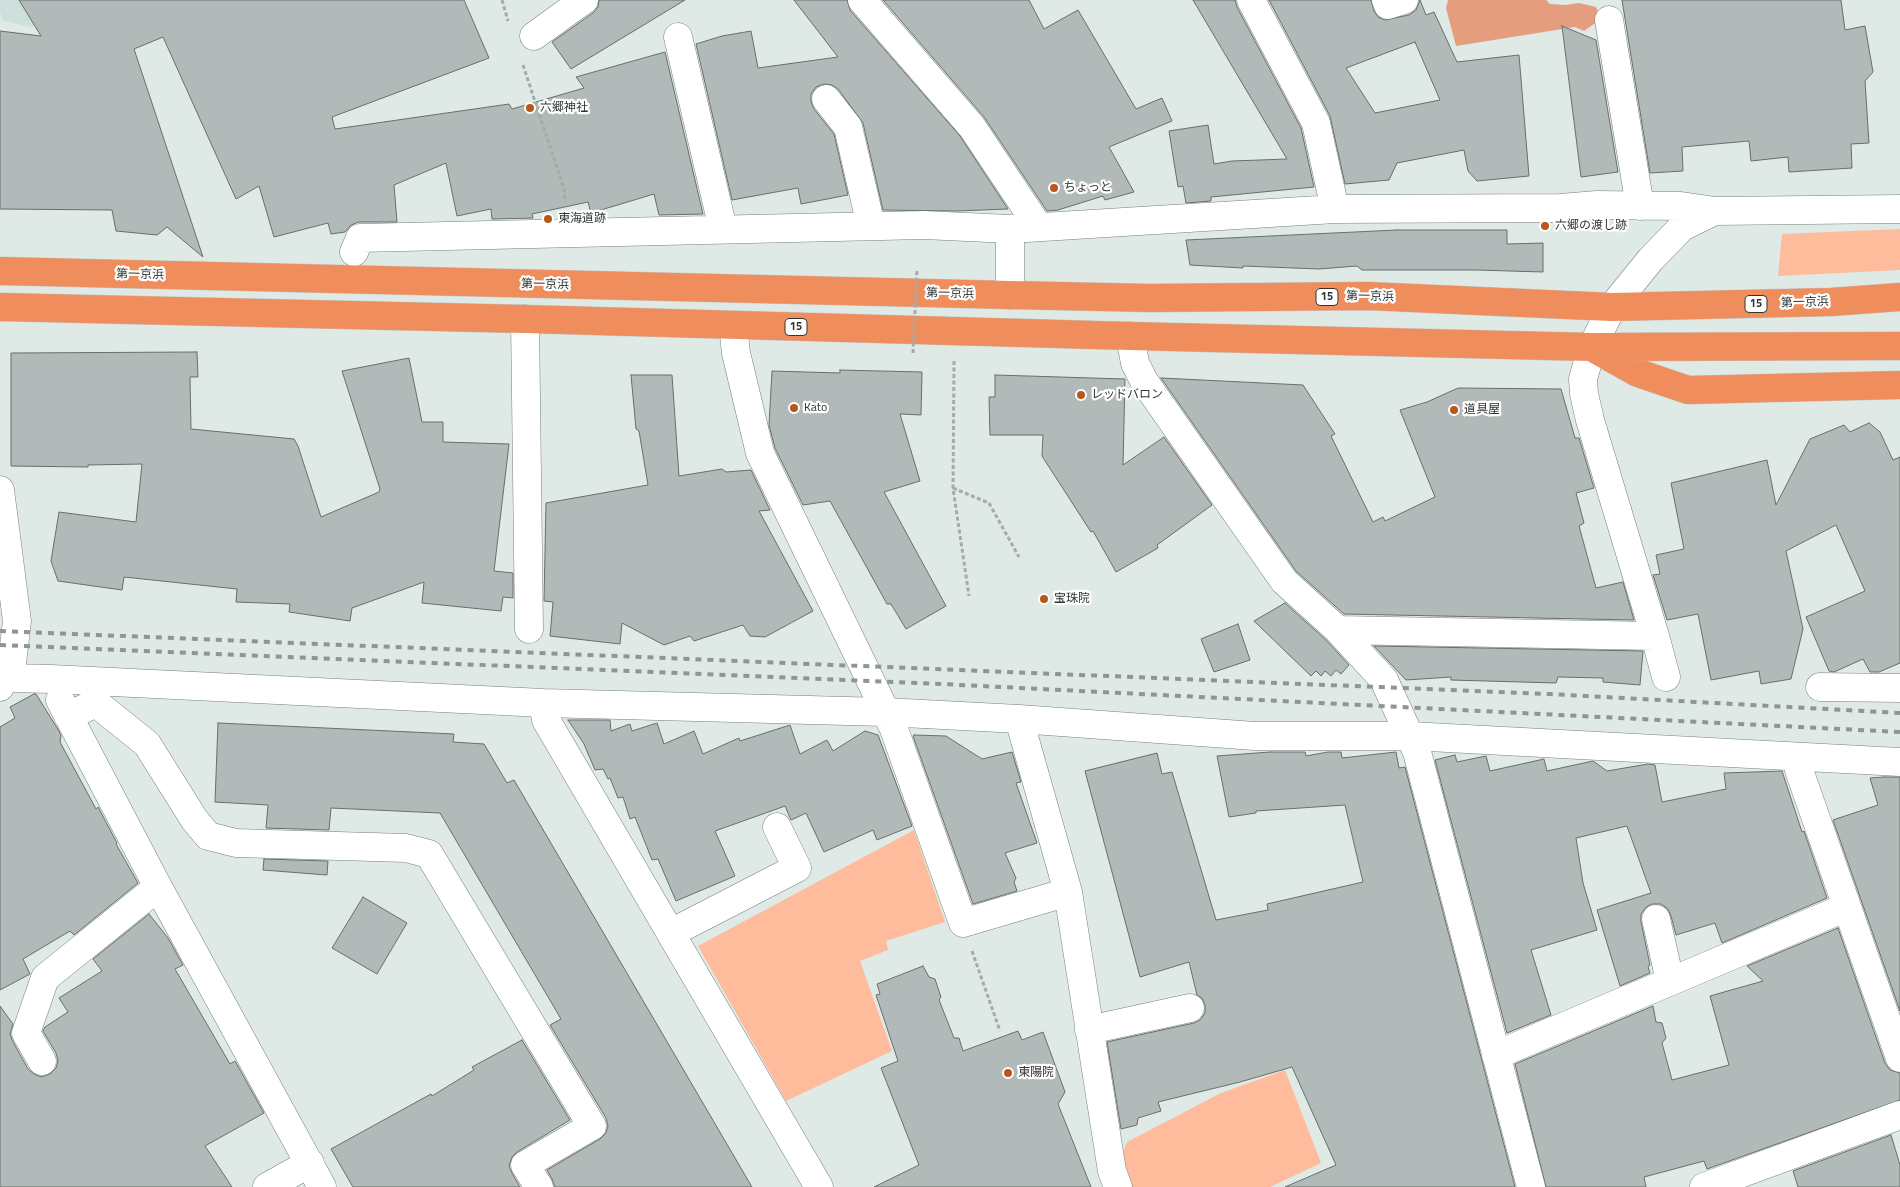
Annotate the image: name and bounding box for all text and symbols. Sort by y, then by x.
place label: 六郷神社 [540,101,588,115]
marker: 六郷神社 [524,102,536,114]
place label: ちょっと [1064,181,1112,195]
marker: ちょっと [1048,182,1060,194]
place label: 東海道跡 [558,212,606,226]
marker: 東海道跡 [542,213,554,225]
place label: 六郷の渡し跡 [1555,219,1627,233]
marker: 六郷の渡し跡 [1539,220,1551,232]
street label: 第一京浜 [116,267,164,283]
street label: 第一京浜 [521,277,569,293]
street label: 第一京浜 [926,286,974,302]
road number: 15 [1316,288,1338,306]
street label: 第一京浜 [1346,289,1394,305]
street label: 第一京浜 [1781,295,1829,311]
road number: 15 [1745,296,1767,312]
road number: 15 [785,318,807,336]
place label: レッドバロン [1091,388,1163,402]
marker: レッドバロン [1075,389,1087,401]
place label: Kato [804,401,827,415]
marker: Kato [788,402,800,414]
place label: 道具屋 [1464,403,1500,417]
marker: 道具屋 [1448,404,1460,416]
place label: 宝珠院 [1054,592,1090,606]
marker: 宝珠院 [1038,593,1050,605]
place label: 東陽院 [1018,1066,1054,1080]
marker: 東陽院 [1002,1067,1014,1079]

